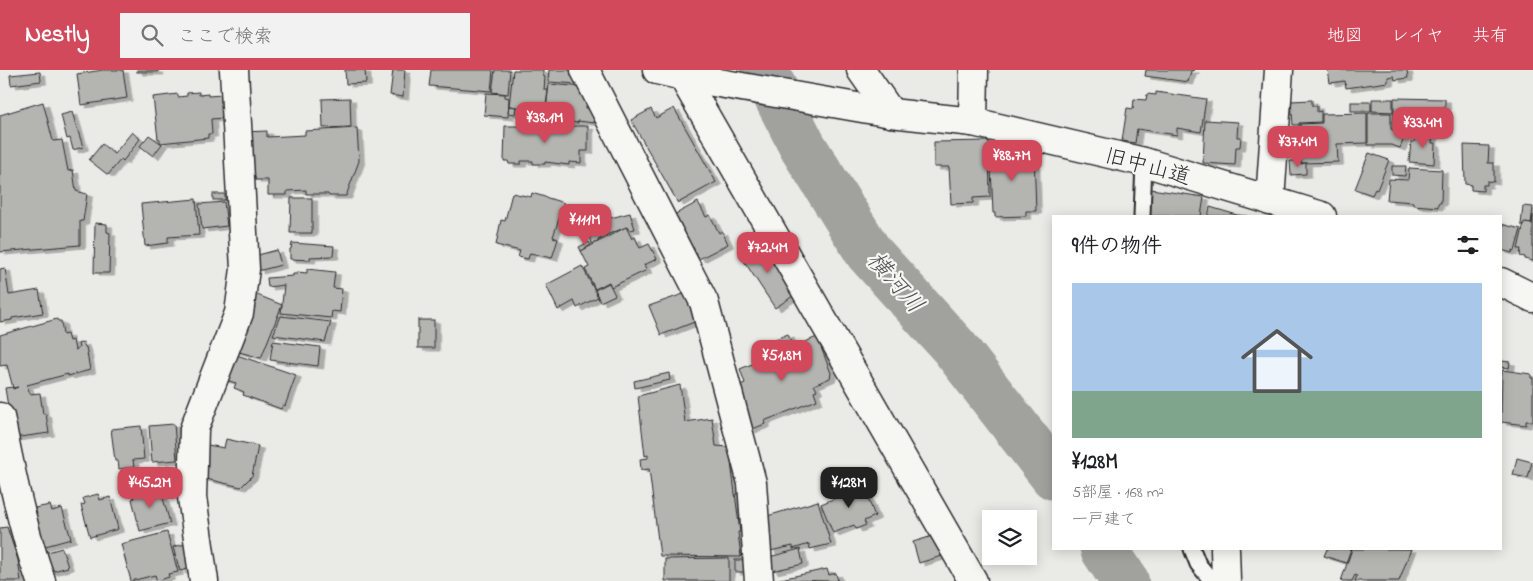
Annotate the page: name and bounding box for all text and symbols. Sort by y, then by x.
search box [120,13,470,58]
text: Nestly [25,18,90,53]
icon: search [138,21,166,49]
text: ここで検索 [178,24,273,51]
text: 地図 [1327,24,1363,50]
text: レイヤ [1391,24,1444,50]
text: 共有 [1472,24,1508,50]
pin: ¥38.1M [504,102,586,144]
text: ¥38.1M [527,106,563,130]
pin: ¥33.4M [1382,106,1464,149]
text: ¥33.4M [1403,111,1443,135]
pin: ¥37.4M [1257,126,1339,168]
text: ¥37.4M [1278,130,1318,154]
pin: ¥88.7M [971,140,1053,182]
street label: 旧中山道 [1101,141,1194,195]
text: ¥88.7M [993,144,1031,168]
pin: ¥111M [550,204,620,246]
text: ¥111M [569,208,601,232]
icon: filters [1454,231,1482,259]
pin: ¥72.4M [727,232,809,274]
text: 9件の物件 [1072,232,1162,262]
text: ¥72.4M [748,236,788,260]
water label: 横河川 [857,245,931,322]
icon: home [1232,316,1322,406]
pin: ¥51.8M [741,340,823,382]
text: ¥51.8M [762,344,802,368]
text: ¥128M [1072,448,1118,478]
pin: ¥45.2M [109,466,191,509]
pin: ¥128M [814,466,884,509]
text: ¥45.2M [129,471,171,495]
text: ¥128M [832,471,867,495]
text: 5部屋 · 168 m² [1072,481,1164,505]
text: 一戸建て [1072,508,1136,532]
map controls [982,510,1037,565]
button: layers [982,510,1037,565]

